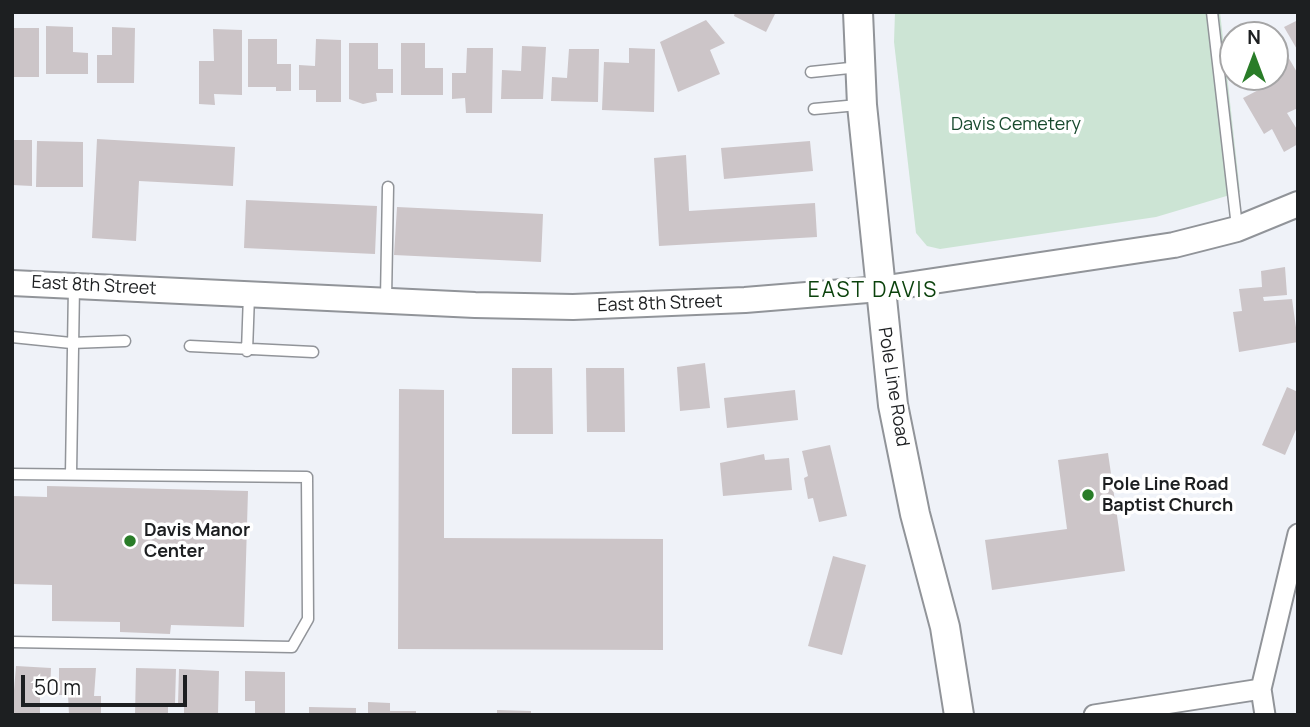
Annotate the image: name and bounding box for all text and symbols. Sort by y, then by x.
north arrow [1219,21,1289,91]
text: N [1247,24,1261,50]
park label: Davis Cemetery [951,114,1081,136]
street label: East 8th Street [31,272,157,300]
district label: EAST DAVIS [809,278,937,304]
street label: East 8th Street [597,291,723,317]
street label: Pole Line Road [873,326,913,448]
place label: Pole Line Road Baptist Church [1102,474,1233,516]
marker: Pole Line Road Baptist Church [1080,487,1096,503]
place label: Davis Manor Center [144,520,250,562]
marker: Davis Manor Center [122,533,138,549]
scale bar [24,660,191,704]
text: 50 m [34,673,81,701]

